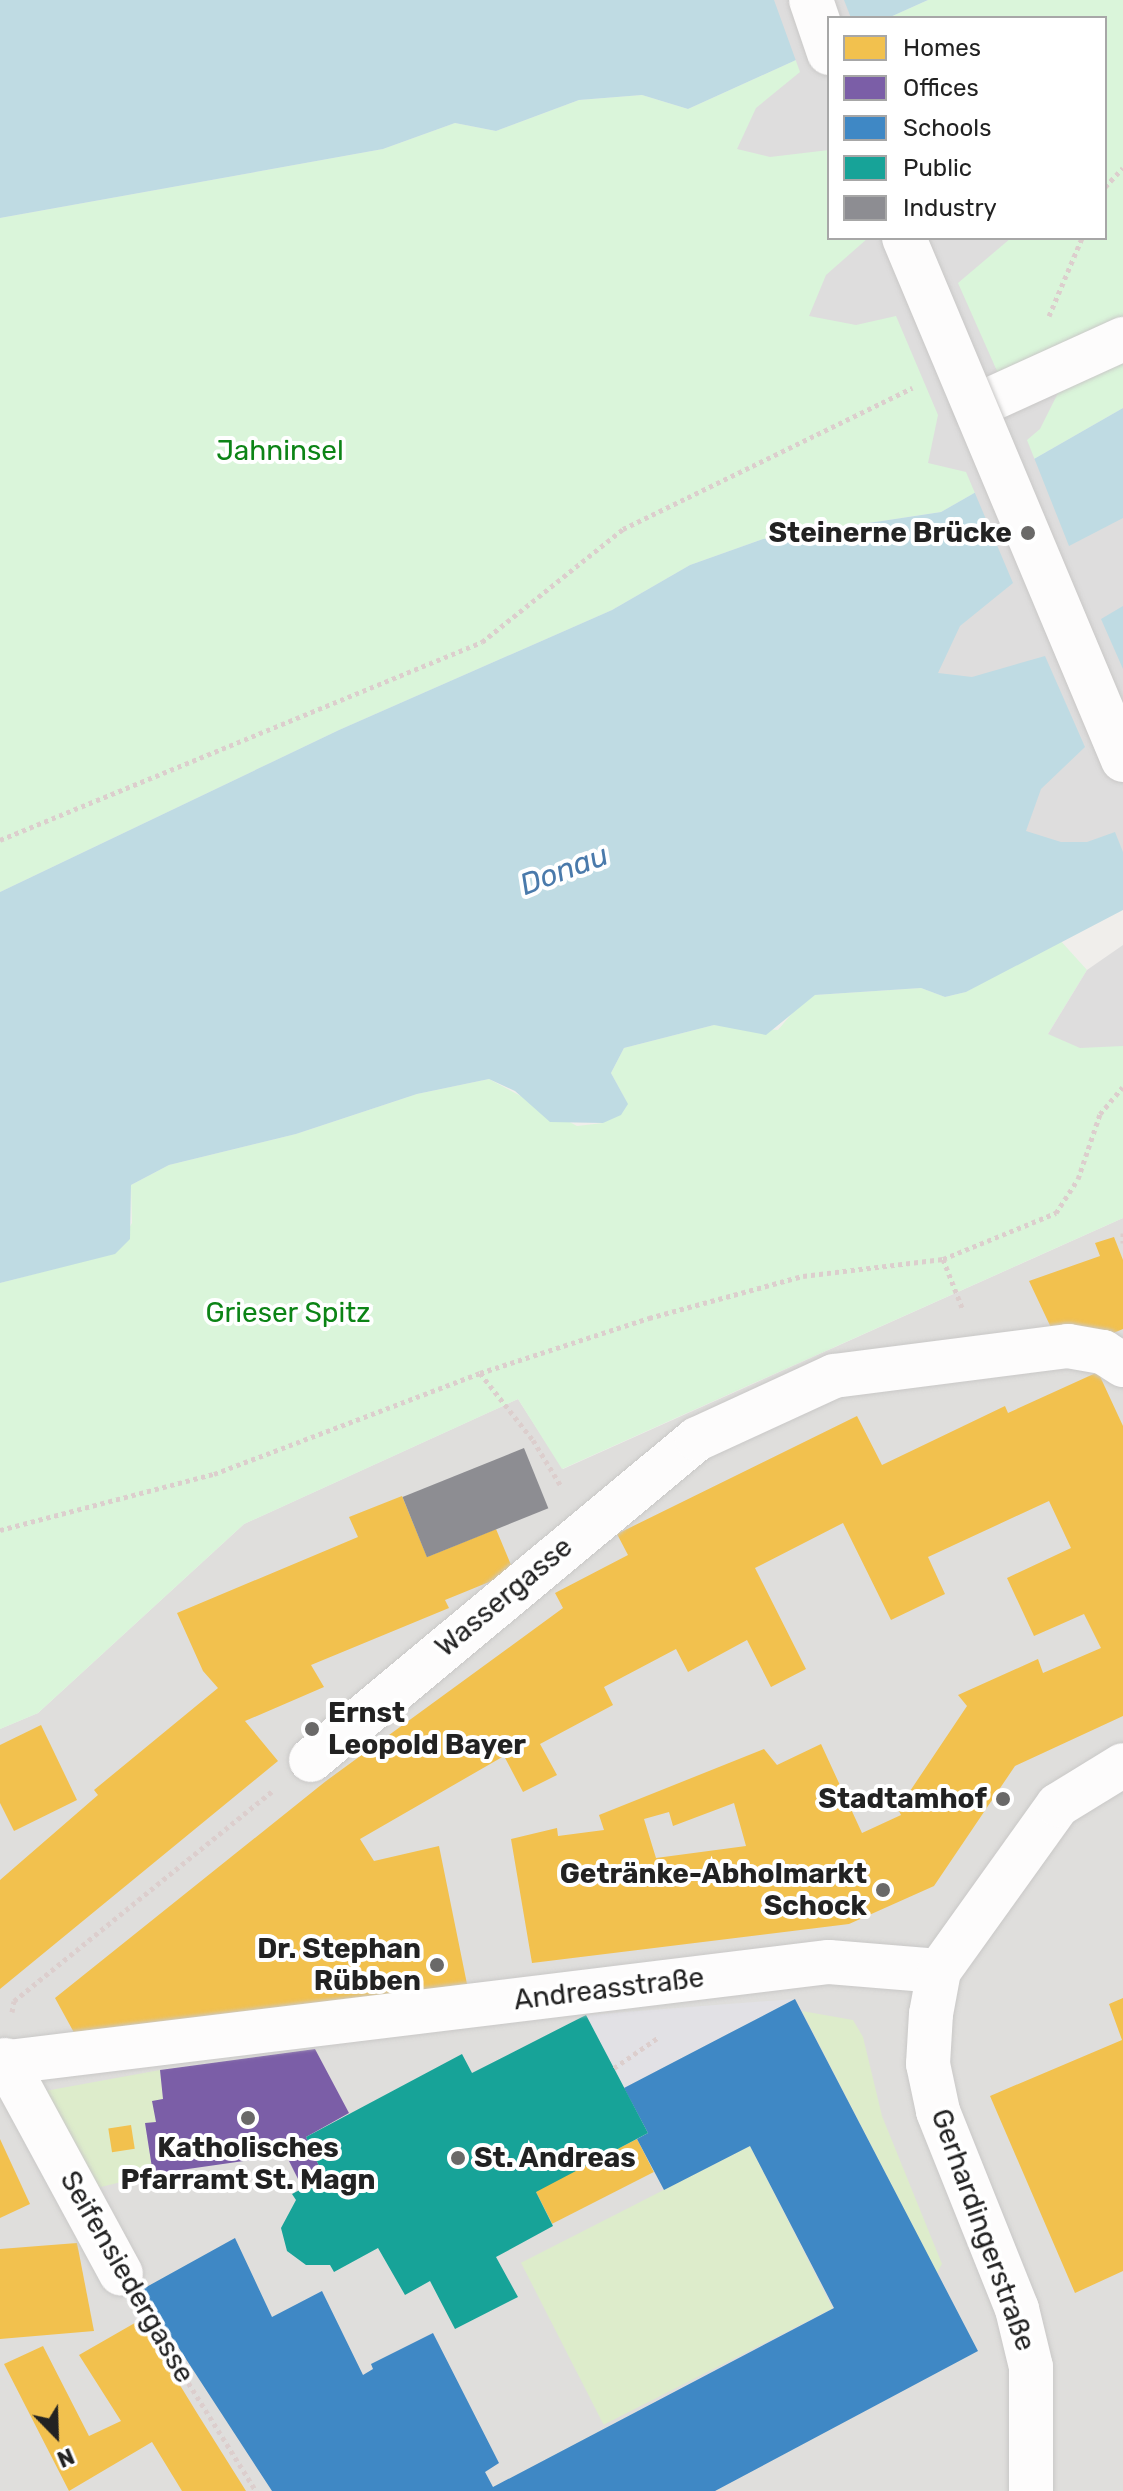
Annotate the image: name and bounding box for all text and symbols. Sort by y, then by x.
legend [827,16,1107,240]
text: Homes [903,34,981,62]
text: Offices [903,74,979,102]
text: Schools [903,114,991,142]
text: Public [903,154,972,182]
text: Industry [903,194,997,222]
park label: Jahninsel [216,434,344,468]
place label: Steinerne Brücke [769,516,1012,550]
marker: Steinerne Brücke [1019,524,1037,542]
water label: Donau [515,837,613,903]
park label: Grieser Spitz [205,1296,371,1330]
street label: Wassergasse [429,1530,579,1664]
place label: Ernst Leopold Bayer [328,1696,526,1762]
marker: Ernst Leopold Bayer [303,1720,321,1738]
place label: Stadtamhof [818,1782,987,1816]
marker: Stadtamhof [994,1790,1012,1808]
place label: Getränke-Abholmarkt Schock [560,1857,867,1923]
marker: Getränke-Abholmarkt Schock [874,1881,892,1899]
place label: Dr. Stephan Rübben [257,1932,421,1998]
marker: Dr. Stephan Rübben [428,1956,446,1974]
street label: Andreasstraße [512,1961,706,2017]
street label: Gerhardingerstraße [924,2104,1042,2356]
marker: Katholisches Pfarramt St. Magn [239,2109,257,2127]
place label: Katholisches Pfarramt St. Magn [121,2131,375,2197]
place label: St. Andreas [474,2141,636,2175]
marker: St. Andreas [449,2149,467,2167]
street label: Seifensiedergasse [53,2165,201,2389]
north arrow [16,2395,96,2475]
text: N [53,2442,78,2473]

